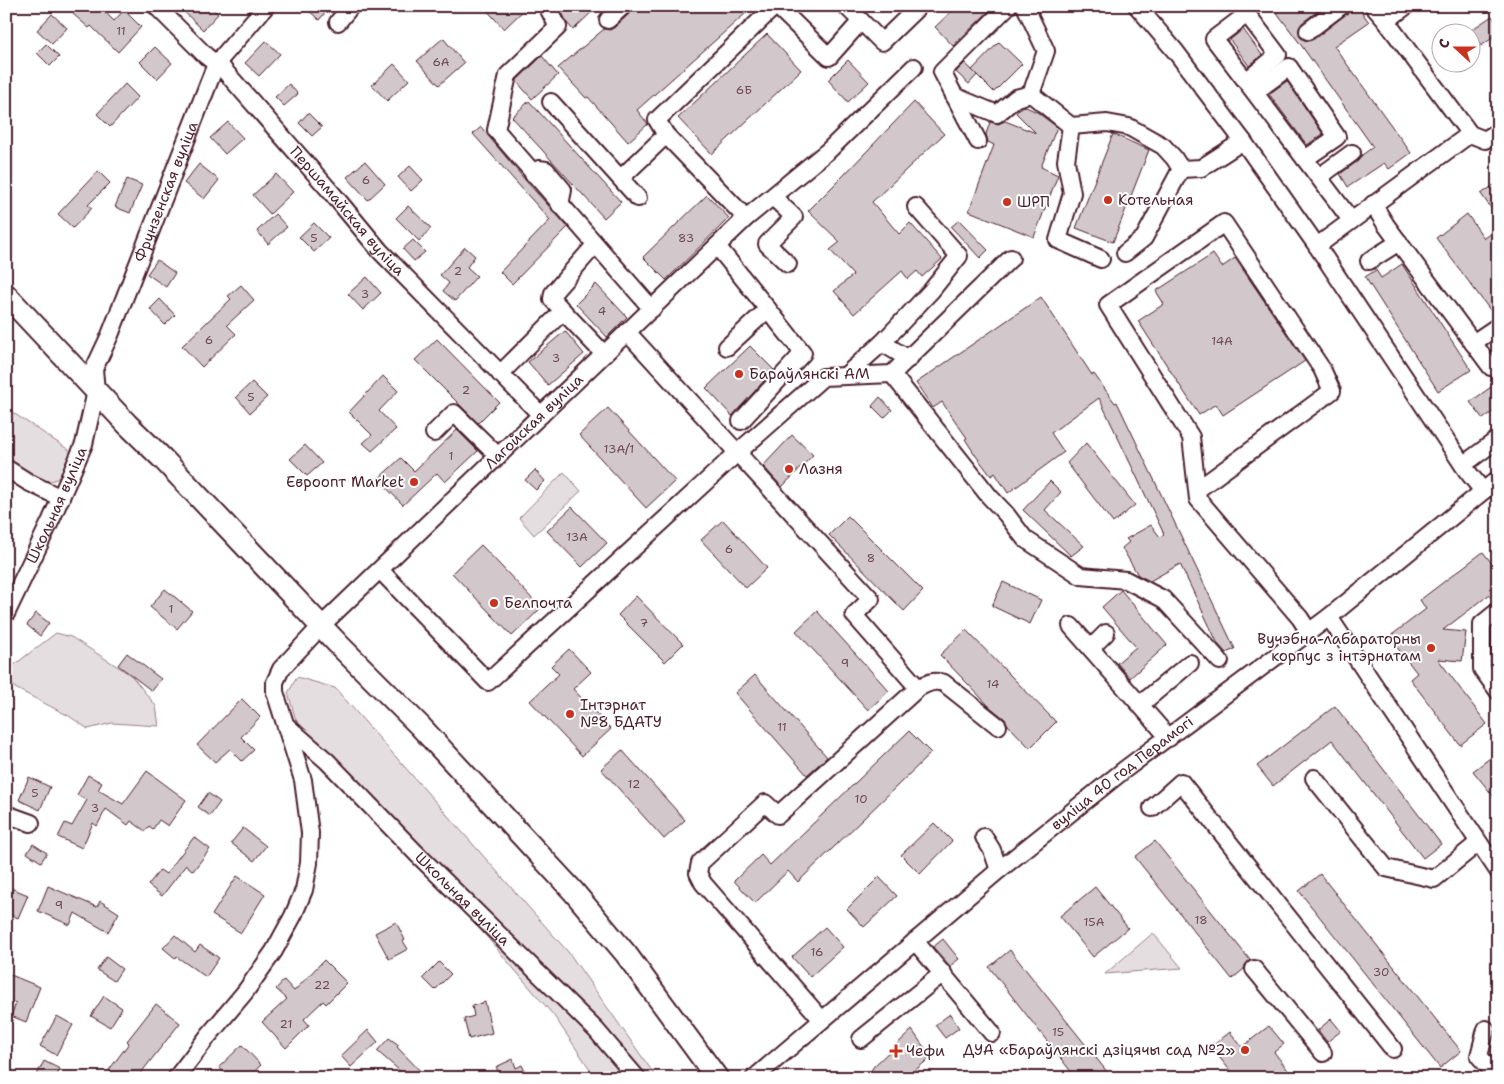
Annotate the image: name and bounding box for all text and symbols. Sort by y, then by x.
north arrow [1432,22,1482,72]
house number: 11 [116,23,126,39]
text: С [1434,36,1454,51]
house number: 6А [432,54,450,70]
house number: 6Б [736,82,752,98]
street label: Фрунзенская вуліца [130,118,203,265]
street label: Першамайская вуліца [286,142,409,281]
house number: 6 [362,172,370,188]
place label: Котельная [1118,190,1193,210]
place label: ШРП [1017,192,1050,212]
marker: Котельная [1102,194,1114,206]
marker: ШРП [1001,196,1013,208]
house number: 5 [310,230,318,246]
house number: 83 [678,230,694,246]
house number: 2 [454,263,462,279]
house number: 3 [361,286,369,302]
house number: 4 [598,303,606,319]
house number: 6 [205,332,213,348]
house number: 14А [1211,333,1233,349]
house number: 3 [552,350,560,366]
place label: Бараўлянскі АМ [749,364,870,384]
marker: Бараўлянскі АМ [733,368,745,380]
street label: Лагойская вуліца [480,369,588,474]
house number: 2 [462,382,470,398]
house number: 5 [247,389,255,405]
house number: 13А/1 [604,441,634,457]
street label: Школьная вуліца [22,443,92,567]
house number: 1 [448,448,454,464]
place label: Лазня [799,459,843,479]
marker: Лазня [783,463,795,475]
place label: Евроопт Market [286,472,404,492]
marker: Евроопт Market [408,476,420,488]
house number: 13А [566,529,588,545]
house number: 6 [725,541,733,557]
house number: 8 [867,550,875,566]
place label: Белпочта [504,593,573,613]
marker: Белпочта [488,597,500,609]
house number: 1 [168,601,174,617]
house number: 7 [640,615,648,631]
place label: Вучэбна-лабараторны корпус з інтэрнатам [1257,629,1421,666]
marker: Вучэбна-лабараторны корпус з інтэрнатам [1425,642,1437,654]
house number: 9 [841,655,849,671]
house number: 14 [987,676,999,692]
place label: Інтэрнат №8 БДАТУ [580,695,662,732]
marker: Інтэрнат №8 БДАТУ [564,708,576,720]
street label: вуліца 40 год Перамогі [1047,712,1197,835]
house number: 11 [777,719,787,735]
house number: 12 [628,776,640,792]
house number: 5 [31,785,39,801]
house number: 10 [854,791,868,807]
house number: 3 [91,800,99,816]
street label: Школьная вуліца [411,847,515,950]
house number: 9 [55,897,63,913]
house number: 18 [1194,912,1208,928]
house number: 15А [1084,914,1105,930]
house number: 16 [810,944,824,960]
house number: 30 [1373,964,1389,980]
house number: 22 [314,977,330,993]
house number: 21 [280,1016,292,1032]
house number: 15 [1052,1024,1064,1040]
place label: ДУА «Бараўлянскі дзіцячы сад №2» [963,1040,1235,1060]
place label: Чефи [906,1041,945,1061]
marker: ДУА «Бараўлянскі дзіцячы сад №2» [1239,1044,1251,1056]
marker: Чефи [890,1045,902,1057]

